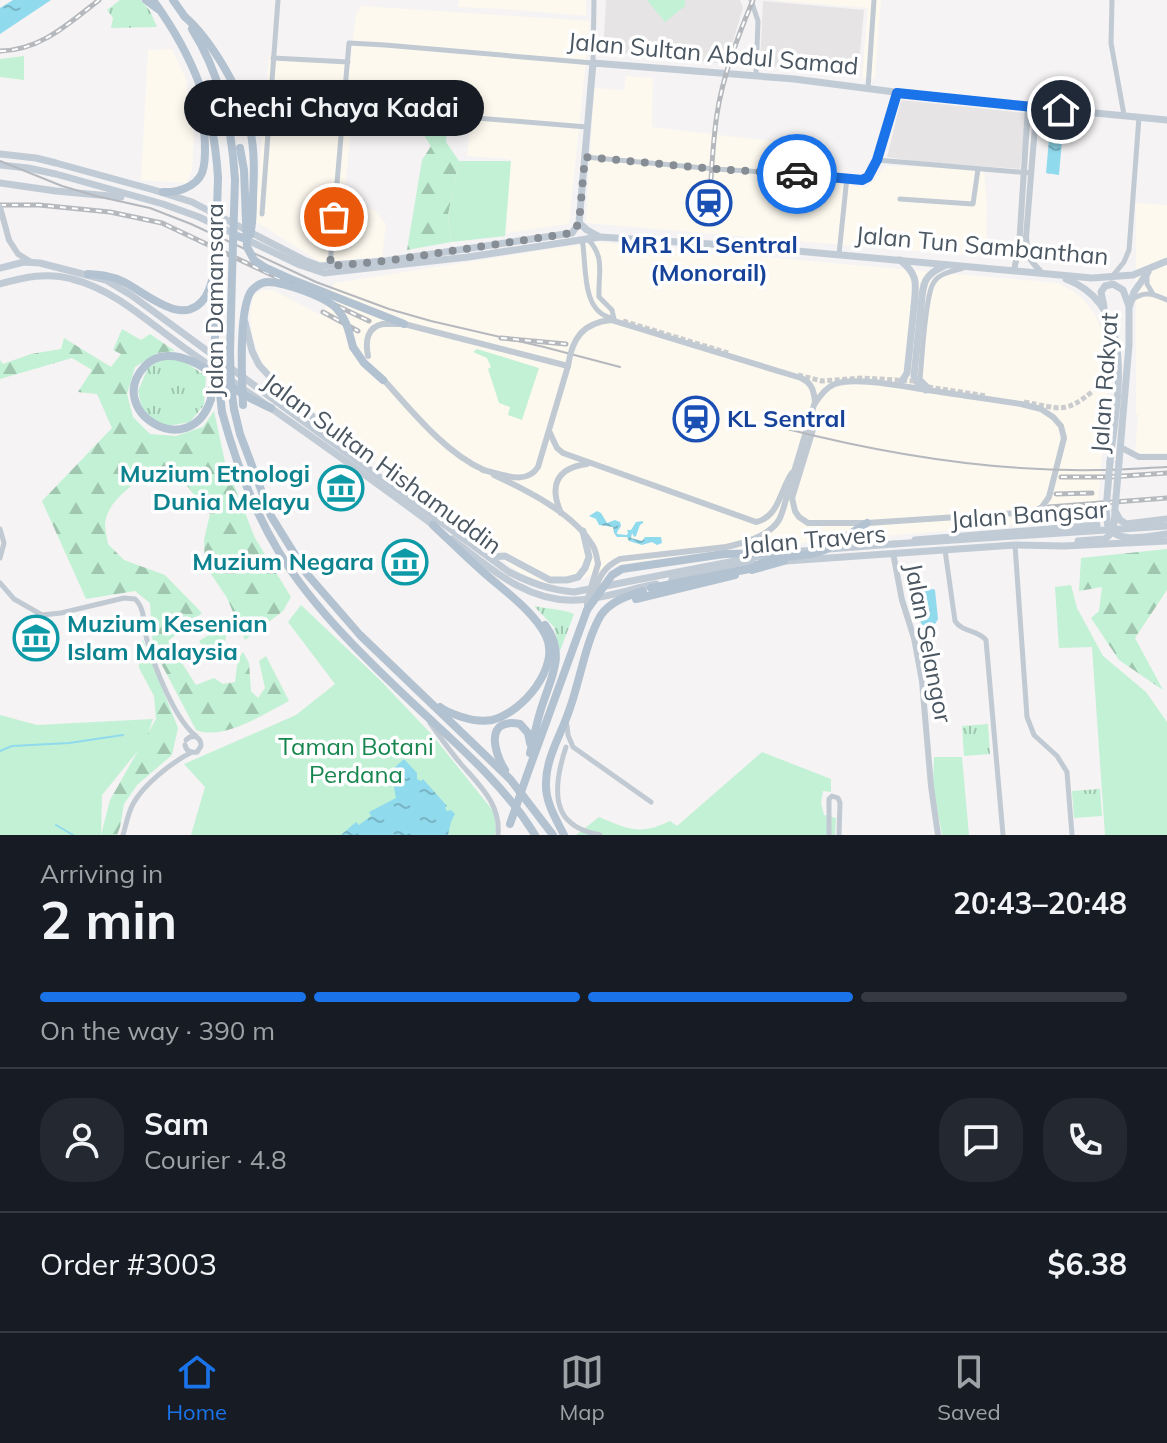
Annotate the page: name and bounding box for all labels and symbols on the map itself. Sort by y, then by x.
street label: Jalan Sultan Abdul Samad [566,25,860,81]
pin [1027,76,1095,144]
callout: Chechi Chaya Kadai [184,81,484,137]
courier [757,134,837,214]
station icon: MR1 KL Sentral (Monorail) [685,179,733,227]
pin [300,183,368,251]
street label: Jalan Damansara [199,203,229,397]
street label: Jalan Tun Sambanthan [854,219,1110,271]
place label: MR1 KL Sentral (Monorail) [620,229,798,287]
street label: Jalan Rakyat [1084,312,1124,454]
street label: Jalan Sultan Hishamuddin [257,366,508,560]
station icon: KL Sentral [672,395,720,443]
place label: KL Sentral [727,403,846,433]
place label: Muzium Etnologi Dunia Melayu [120,458,310,516]
museum icon: Muzium Etnologi Dunia Melayu [317,464,365,512]
street label: Jalan Bangsar [950,494,1109,534]
street label: Jalan Travers [741,518,887,560]
museum icon: Muzium Negara [381,538,429,586]
place label: Muzium Negara [192,546,374,576]
street label: Jalan Selangor [899,561,959,725]
place label: Muzium Kesenian Islam Malaysia [67,608,268,666]
museum icon: Muzium Kesenian Islam Malaysia [12,614,60,662]
park label: Taman Botani Perdana [278,731,434,789]

